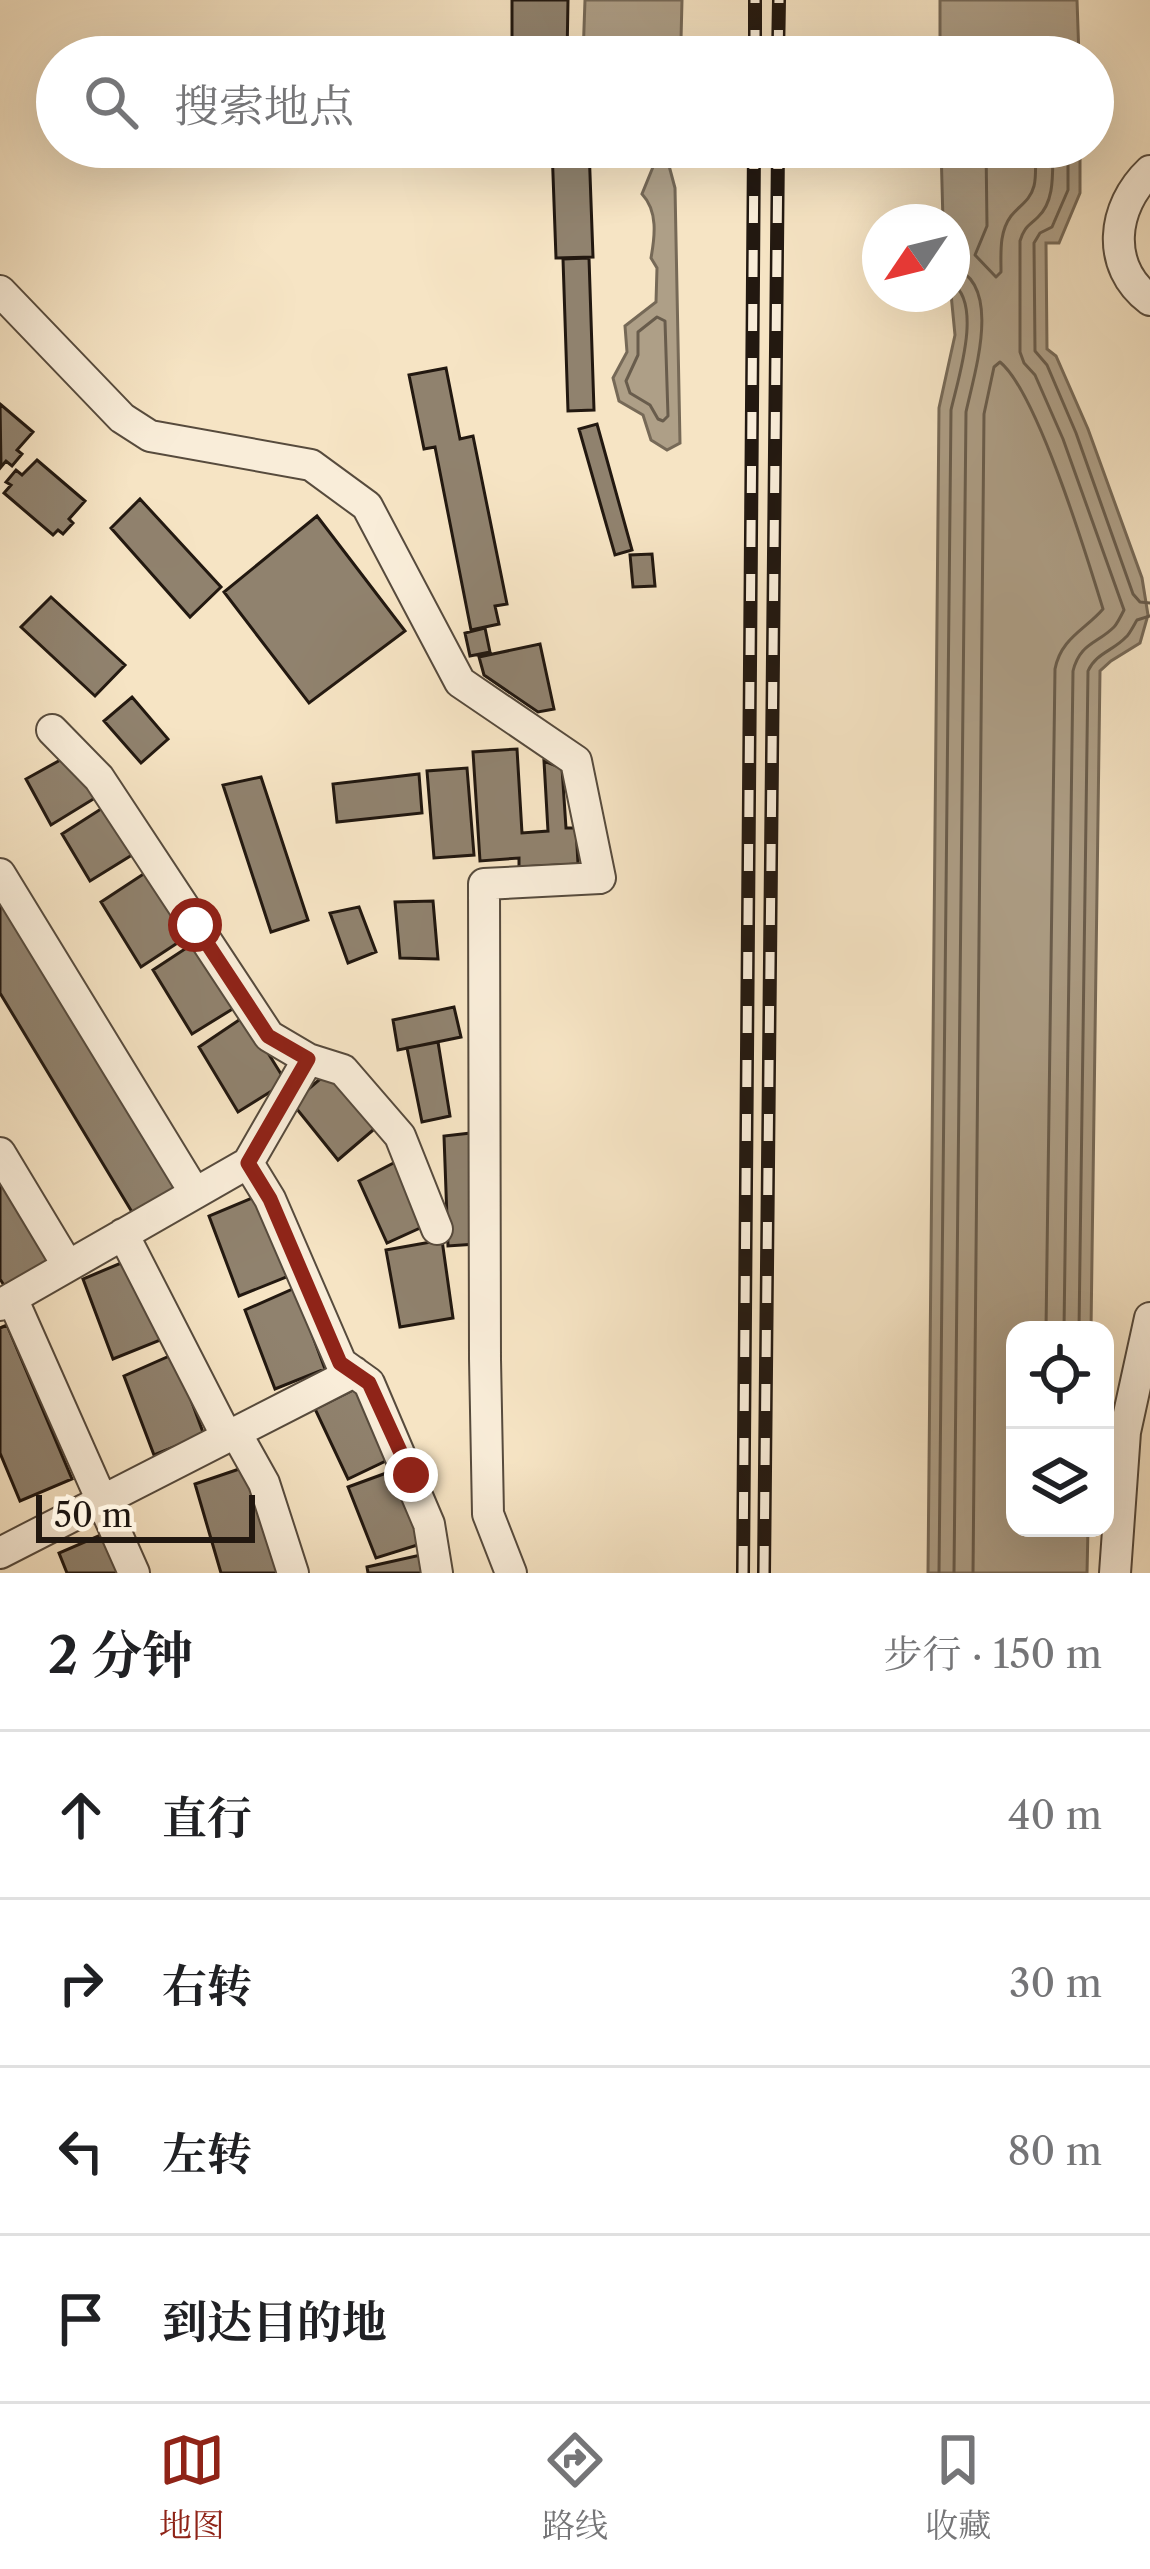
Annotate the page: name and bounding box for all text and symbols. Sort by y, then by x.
search box [36,36,1114,168]
icon: search [78,69,144,135]
text: 搜索地点 [174,78,354,134]
north arrow [862,204,970,312]
route start [168,898,222,952]
map controls [1006,1321,1114,1537]
button: locate [1006,1321,1114,1429]
button: layers [1006,1429,1114,1537]
route end [384,1448,438,1502]
scale bar [36,1489,255,1542]
text: 50 m [54,1495,132,1536]
text: 2 分钟 [48,1624,193,1686]
text: 步行 · 150 m [883,1630,1102,1678]
icon: ahead [48,1782,114,1848]
text: 直行 [162,1790,252,1846]
text: 40 m [1008,1791,1102,1839]
icon: right [48,1950,114,2016]
text: 右转 [162,1958,252,2014]
text: 30 m [1009,1959,1102,2007]
icon: left [48,2118,114,2184]
text: 左转 [162,2126,252,2182]
text: 80 m [1007,2127,1102,2175]
icon: arrive [48,2286,114,2352]
text: 到达目的地 [162,2294,387,2350]
tab: 地图 [159,2427,225,2546]
tab: 路线 [542,2427,608,2546]
tab: 收藏 [925,2427,991,2546]

